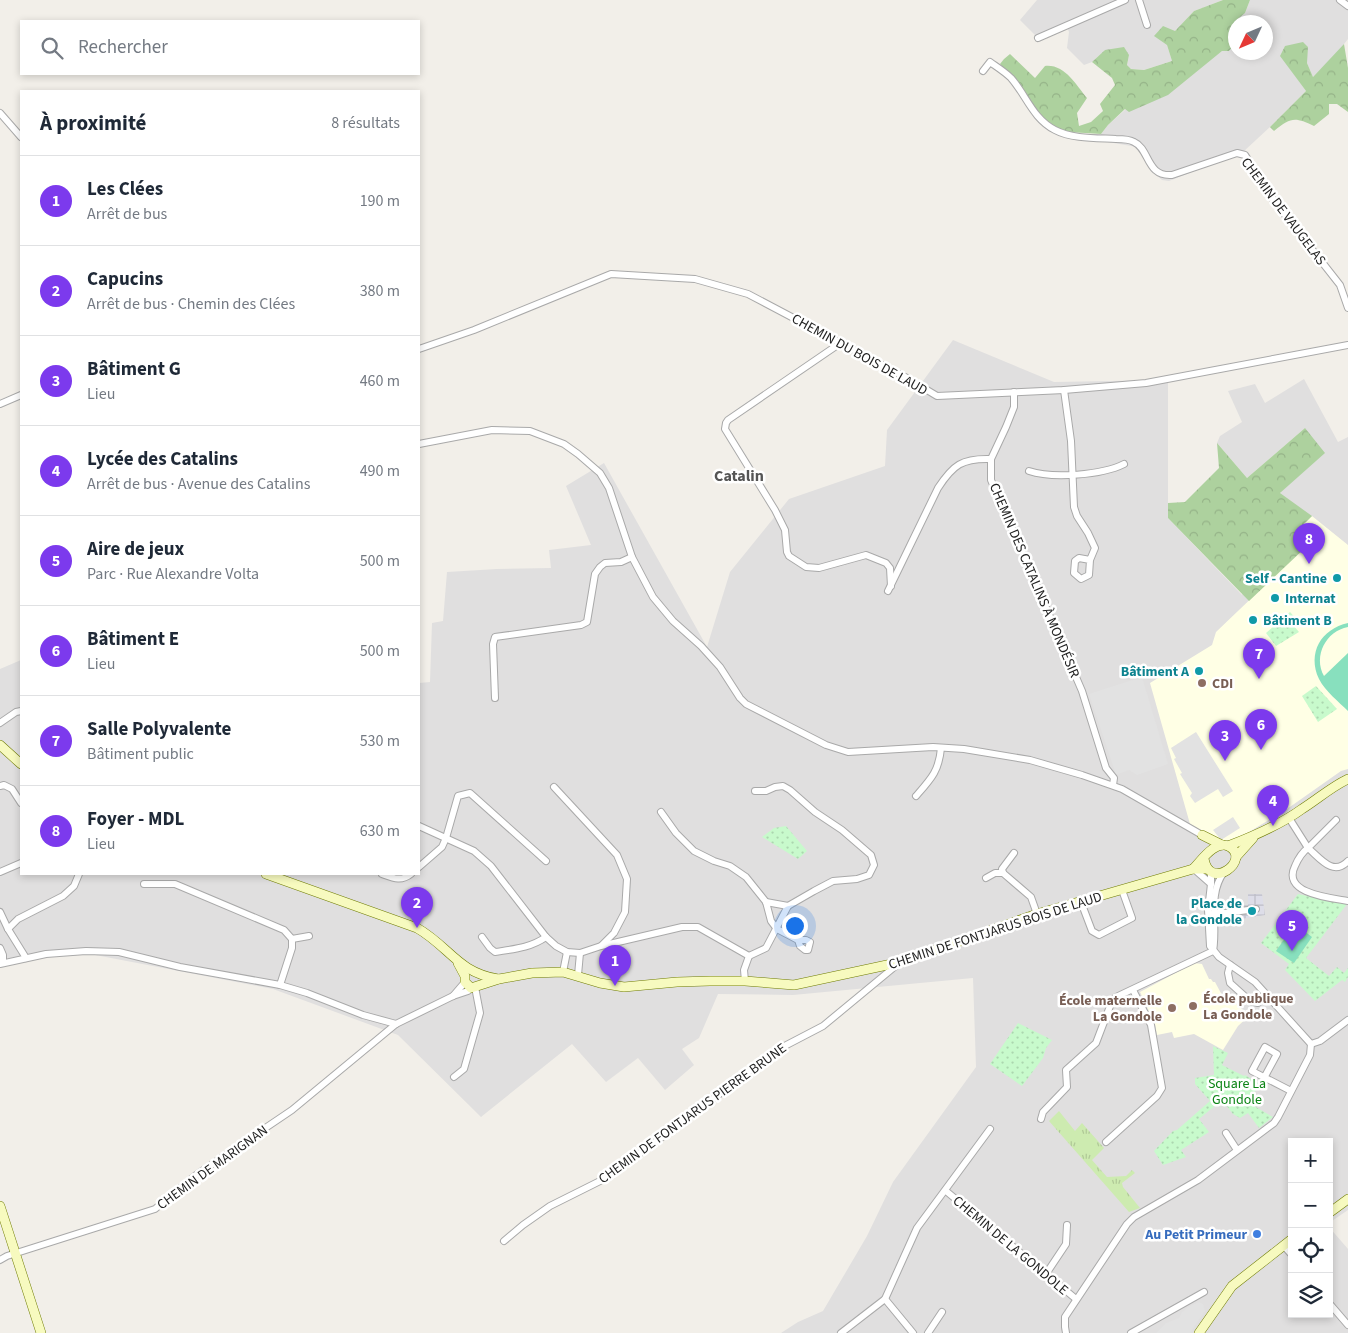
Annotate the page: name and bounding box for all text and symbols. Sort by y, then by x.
north arrow [1228,15,1273,60]
search box [20,20,420,75]
icon: search [38,34,66,62]
text: Rechercher [78,34,168,61]
text: À proximité [40,108,146,138]
text: 8 résultats [331,112,400,134]
street label: CHEMIN DE VAUGELAS [1236,154,1330,270]
text: Les Clées [87,176,163,203]
text: 1 [52,190,60,212]
text: 190 m [360,190,400,212]
text: Arrêt de bus [87,203,167,225]
text: Capucins [87,266,163,293]
text: 2 [52,280,60,302]
text: 380 m [360,280,400,302]
text: Arrêt de bus · Chemin des Clées [87,293,295,315]
street label: CHEMIN DU BOIS DE LAUD [788,309,931,401]
text: Bâtiment G [87,356,181,383]
text: 3 [52,370,60,392]
text: 460 m [360,370,400,392]
text: Lieu [87,383,115,405]
text: Lycée des Catalins [87,446,238,473]
text: 4 [52,460,60,482]
text: 490 m [360,460,400,482]
district label: Catalin [714,465,764,487]
text: Arrêt de bus · Avenue des Catalins [87,473,311,495]
street label: CHEMIN DES CATALINS À MONDÉSIR [984,480,1084,681]
pin: 8 [1293,523,1325,564]
text: Aire de jeux [87,536,184,563]
text: 5 [52,550,60,572]
text: 500 m [360,550,400,572]
text: Parc · Rue Alexandre Volta [87,563,259,585]
place label: Self - Cantine [1245,569,1327,589]
marker: Self - Cantine [1331,572,1343,584]
place label: Internat [1285,589,1336,609]
marker: Internat [1269,592,1281,604]
place label: Bâtiment B [1263,611,1332,631]
marker: Bâtiment B [1247,614,1259,626]
text: Bâtiment E [87,626,179,653]
pin: 7 [1243,638,1275,679]
text: 6 [52,640,60,662]
text: 500 m [360,640,400,662]
text: Lieu [87,653,115,675]
place label: Bâtiment A [1121,662,1190,682]
marker: Bâtiment A [1193,665,1205,677]
place label: CDI [1212,674,1233,694]
marker: CDI [1196,677,1208,689]
pin: 6 [1245,709,1277,750]
text: Salle Polyvalente [87,716,231,743]
pin: 3 [1209,720,1241,761]
text: 7 [52,730,60,752]
text: 530 m [360,730,400,752]
text: Bâtiment public [87,743,194,765]
pin: 4 [1257,785,1289,826]
text: Foyer - MDL [87,806,184,833]
text: 8 [52,820,60,842]
text: 630 m [360,820,400,842]
text: Lieu [87,833,115,855]
pin: 2 [401,887,433,928]
street label: CHEMIN DE FONTJARUS BOIS DE LAUD [886,887,1105,975]
place label: Place de la Gondole [1176,894,1242,930]
marker: Place de la Gondole [1246,905,1258,917]
pin: 5 [1276,910,1308,951]
your location [782,913,808,939]
pin: 1 [599,945,631,986]
place label: École publique La Gondole [1203,989,1294,1025]
place label: École maternelle La Gondole [1059,991,1162,1027]
marker: École publique La Gondole [1187,1000,1199,1012]
marker: École maternelle La Gondole [1166,1002,1178,1014]
street label: CHEMIN DE FONTJARUS PIERRE BRUNE [594,1039,791,1189]
park label: Square La Gondole [1208,1074,1266,1110]
street label: CHEMIN DE MARIGNAN [153,1121,272,1215]
map controls [1288,1138,1333,1318]
button: + [1288,1138,1333,1183]
button: − [1288,1183,1333,1228]
street label: CHEMIN DE LA GONDOLE [948,1191,1072,1300]
place label: Au Petit Primeur [1144,1225,1247,1245]
marker: Au Petit Primeur [1251,1228,1263,1240]
button: locate [1288,1228,1333,1273]
button: layers [1288,1273,1333,1318]

